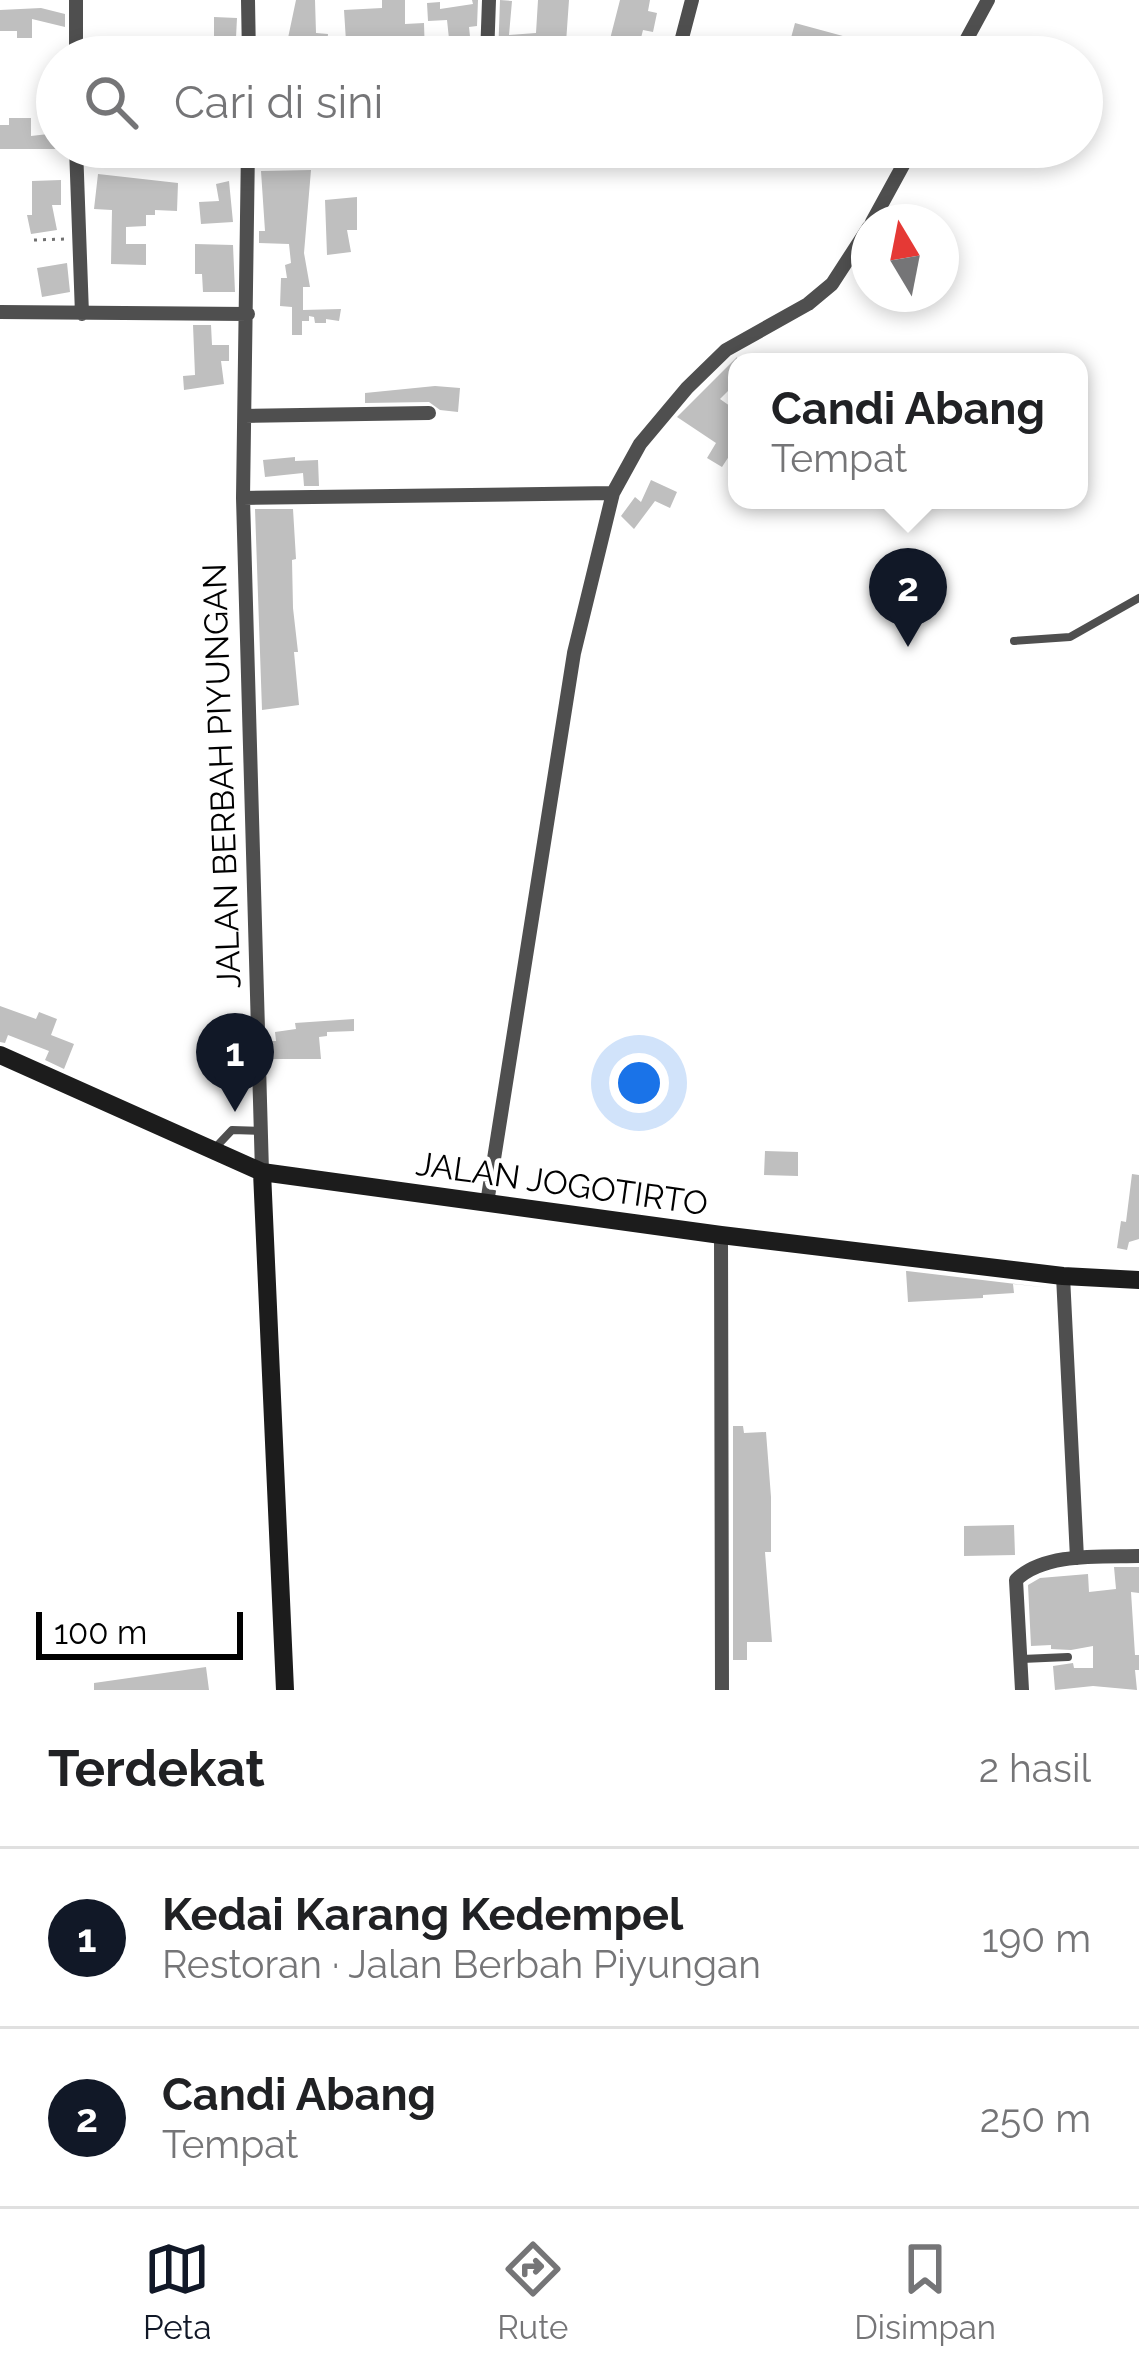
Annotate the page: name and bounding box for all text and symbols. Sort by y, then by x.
search box [36,36,1103,168]
icon: search [78,69,144,135]
text: Cari di sini [174,76,383,129]
north arrow [851,204,959,312]
popup [728,353,1088,509]
text: Candi Abang [771,382,1045,435]
text: Tempat [771,435,907,481]
pin: 2 [869,548,947,647]
street label: JALAN BERBAH PIYUNGAN [195,563,248,989]
pin: 1 [196,1013,274,1112]
your location [609,1053,669,1113]
street label: JALAN JOGOTIRTO [414,1144,710,1223]
scale bar [36,1606,243,1659]
text: 100 m [54,1613,147,1652]
text: Terdekat [48,1738,265,1798]
text: 2 hasil [979,1745,1091,1791]
text: Kedai Karang Kedempel [162,1888,683,1941]
text: 1 [77,1915,97,1961]
text: 190 m [982,1915,1091,1961]
text: Restoran · Jalan Berbah Piyungan [162,1941,761,1987]
text: Candi Abang [162,2068,436,2121]
text: 2 [76,2095,98,2141]
text: 250 m [980,2095,1091,2141]
text: Tempat [162,2121,298,2167]
tab: Peta [143,2236,211,2347]
tab: Rute [497,2236,568,2347]
tab: Disimpan [854,2236,996,2347]

